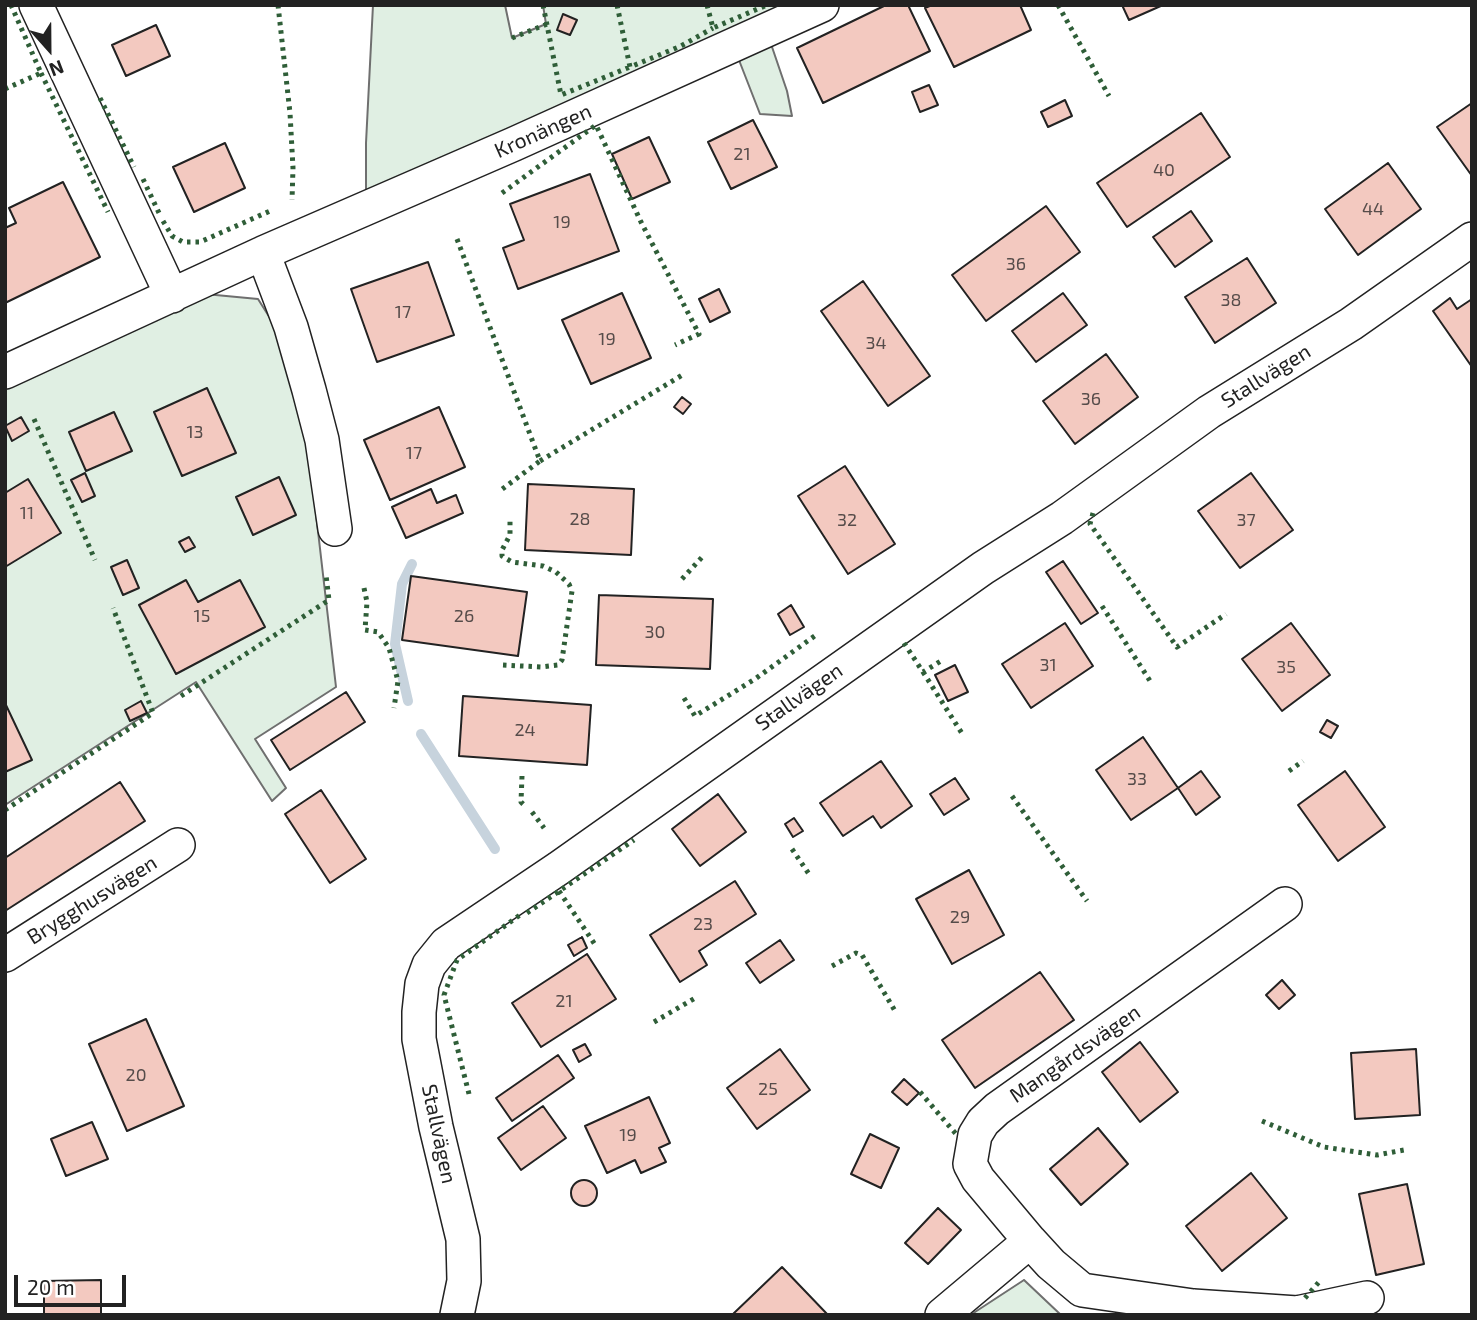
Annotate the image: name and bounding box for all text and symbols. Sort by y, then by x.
north arrow [14,14,84,84]
text: N [46,56,67,82]
street label: Kronängen [491,98,595,164]
house number: 21 [733,143,751,165]
house number: 40 [1153,159,1175,181]
house number: 44 [1362,198,1384,220]
house number: 19 [553,211,571,233]
house number: 36 [1006,253,1026,275]
house number: 38 [1221,289,1241,311]
house number: 17 [395,301,411,323]
house number: 19 [598,328,616,350]
house number: 34 [865,332,887,354]
street label: Stallvägen [1217,339,1315,413]
house number: 36 [1081,388,1101,410]
house number: 13 [186,421,204,443]
house number: 17 [406,442,422,464]
house number: 11 [20,502,34,524]
house number: 28 [569,508,591,530]
house number: 32 [837,509,857,531]
house number: 37 [1236,509,1256,531]
house number: 15 [194,605,210,627]
house number: 26 [454,605,474,627]
house number: 30 [645,621,665,643]
house number: 31 [1039,654,1057,676]
house number: 35 [1276,656,1296,678]
street label: Stallvägen [750,658,848,736]
house number: 24 [514,719,536,741]
house number: 33 [1127,768,1147,790]
street label: Brygghusvägen [22,850,162,950]
house number: 29 [950,906,970,928]
house number: 23 [693,913,713,935]
house number: 21 [555,990,573,1012]
street label: Mangårdsvägen [1005,1000,1145,1108]
house number: 20 [126,1064,146,1086]
house number: 25 [758,1078,778,1100]
street label: Stallvägen [416,1082,462,1186]
house number: 19 [619,1124,637,1146]
scale bar [18,1260,130,1304]
text: 20 m [27,1274,75,1299]

